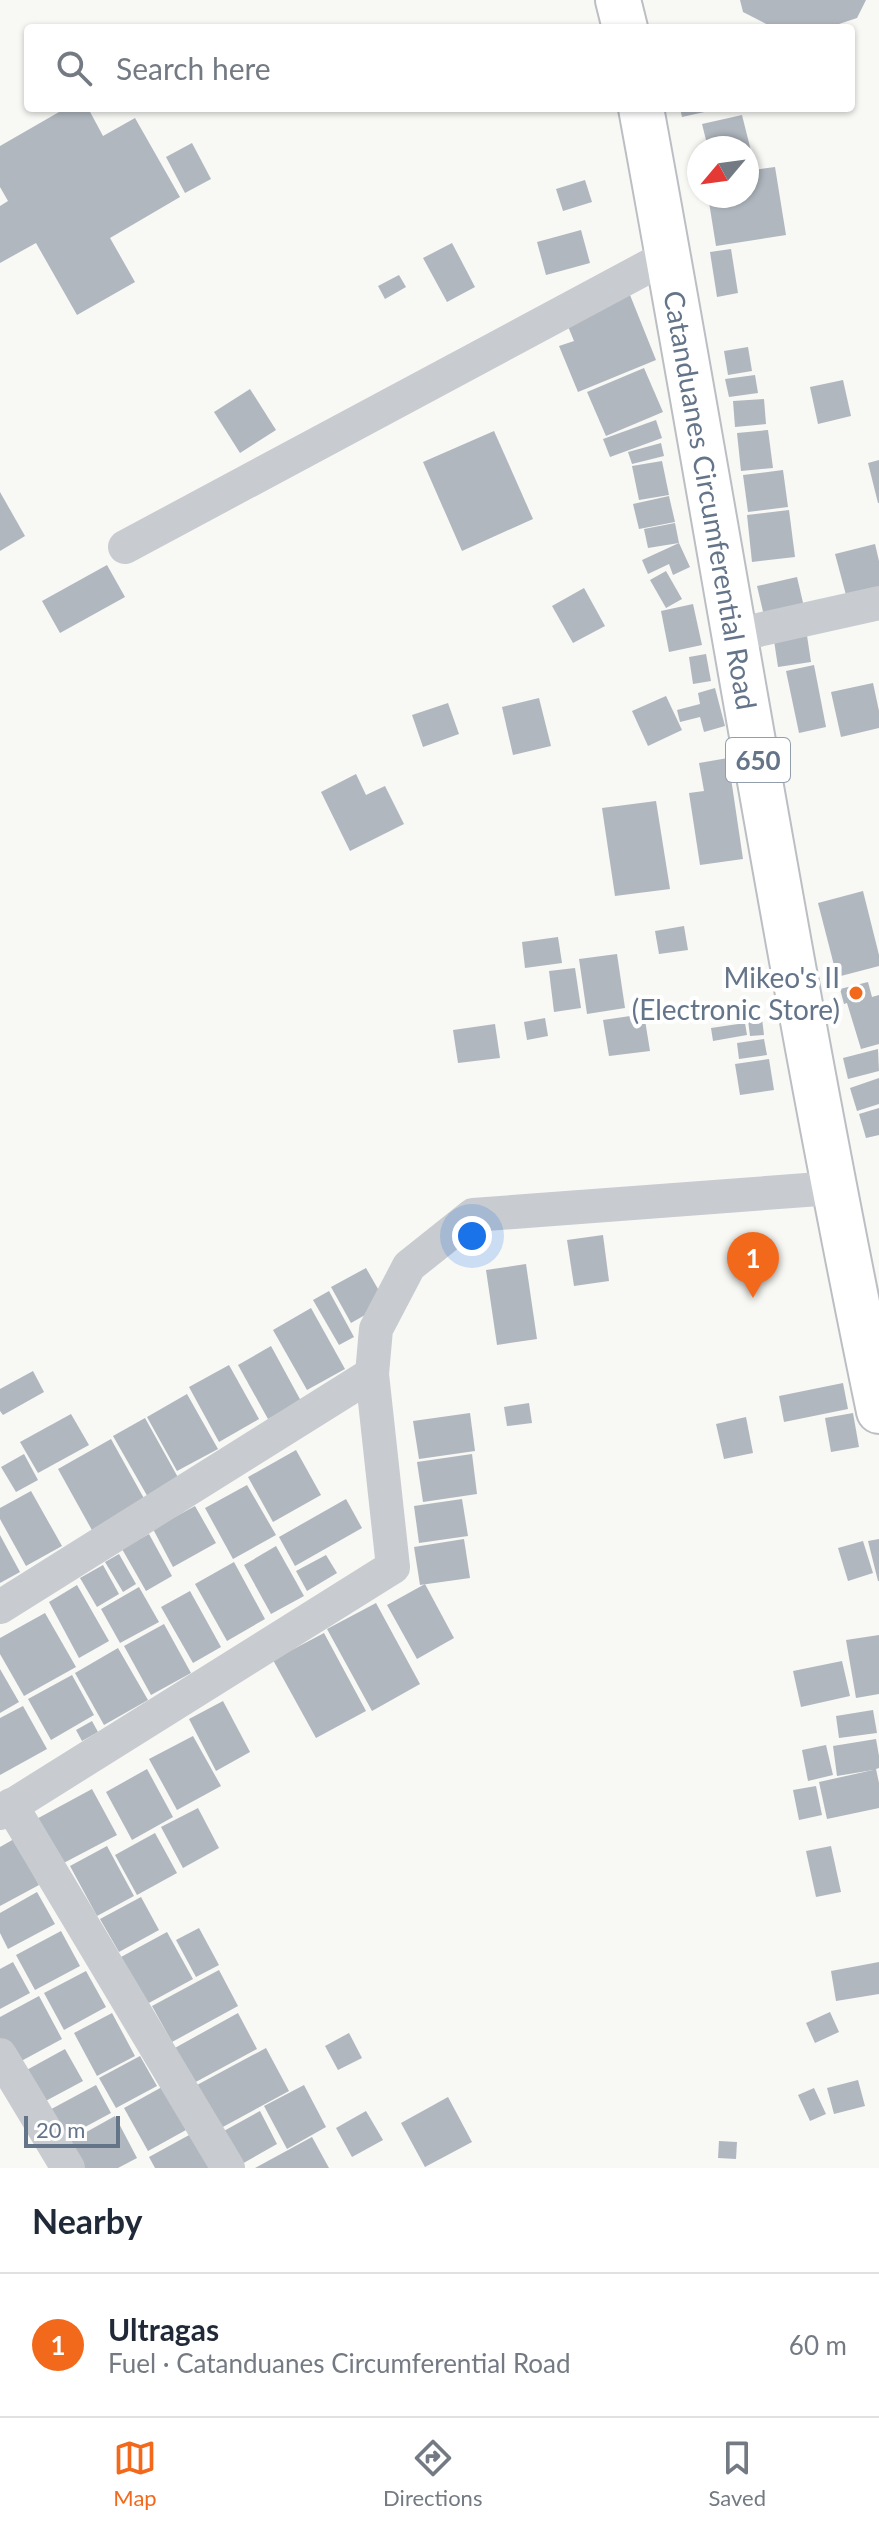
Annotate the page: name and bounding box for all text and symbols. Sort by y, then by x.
search box [24,24,855,112]
icon: search [52,46,96,90]
text: Search here [116,50,271,86]
north arrow [687,136,759,208]
street label: Catanduanes Circumferential Road [657,288,765,712]
road number: 650 [726,738,790,782]
place label: Mikeo's II (Electronic Store) [632,960,840,1026]
marker: Mikeo's II (Electronic Store) [847,984,865,1002]
your location [452,1216,492,1256]
pin: 1 [727,1232,779,1298]
scale bar [24,2112,120,2148]
text: 20 m [36,2116,85,2143]
text: Nearby [32,2200,143,2241]
text: Ultragas [108,2311,219,2347]
text: 1 [50,2329,66,2361]
text: 60 m [789,2329,847,2361]
text: Fuel · Catanduanes Circumferential Road [108,2347,571,2379]
tab: Map [113,2436,157,2511]
tab: Directions [383,2436,482,2511]
tab: Saved [708,2436,766,2511]

